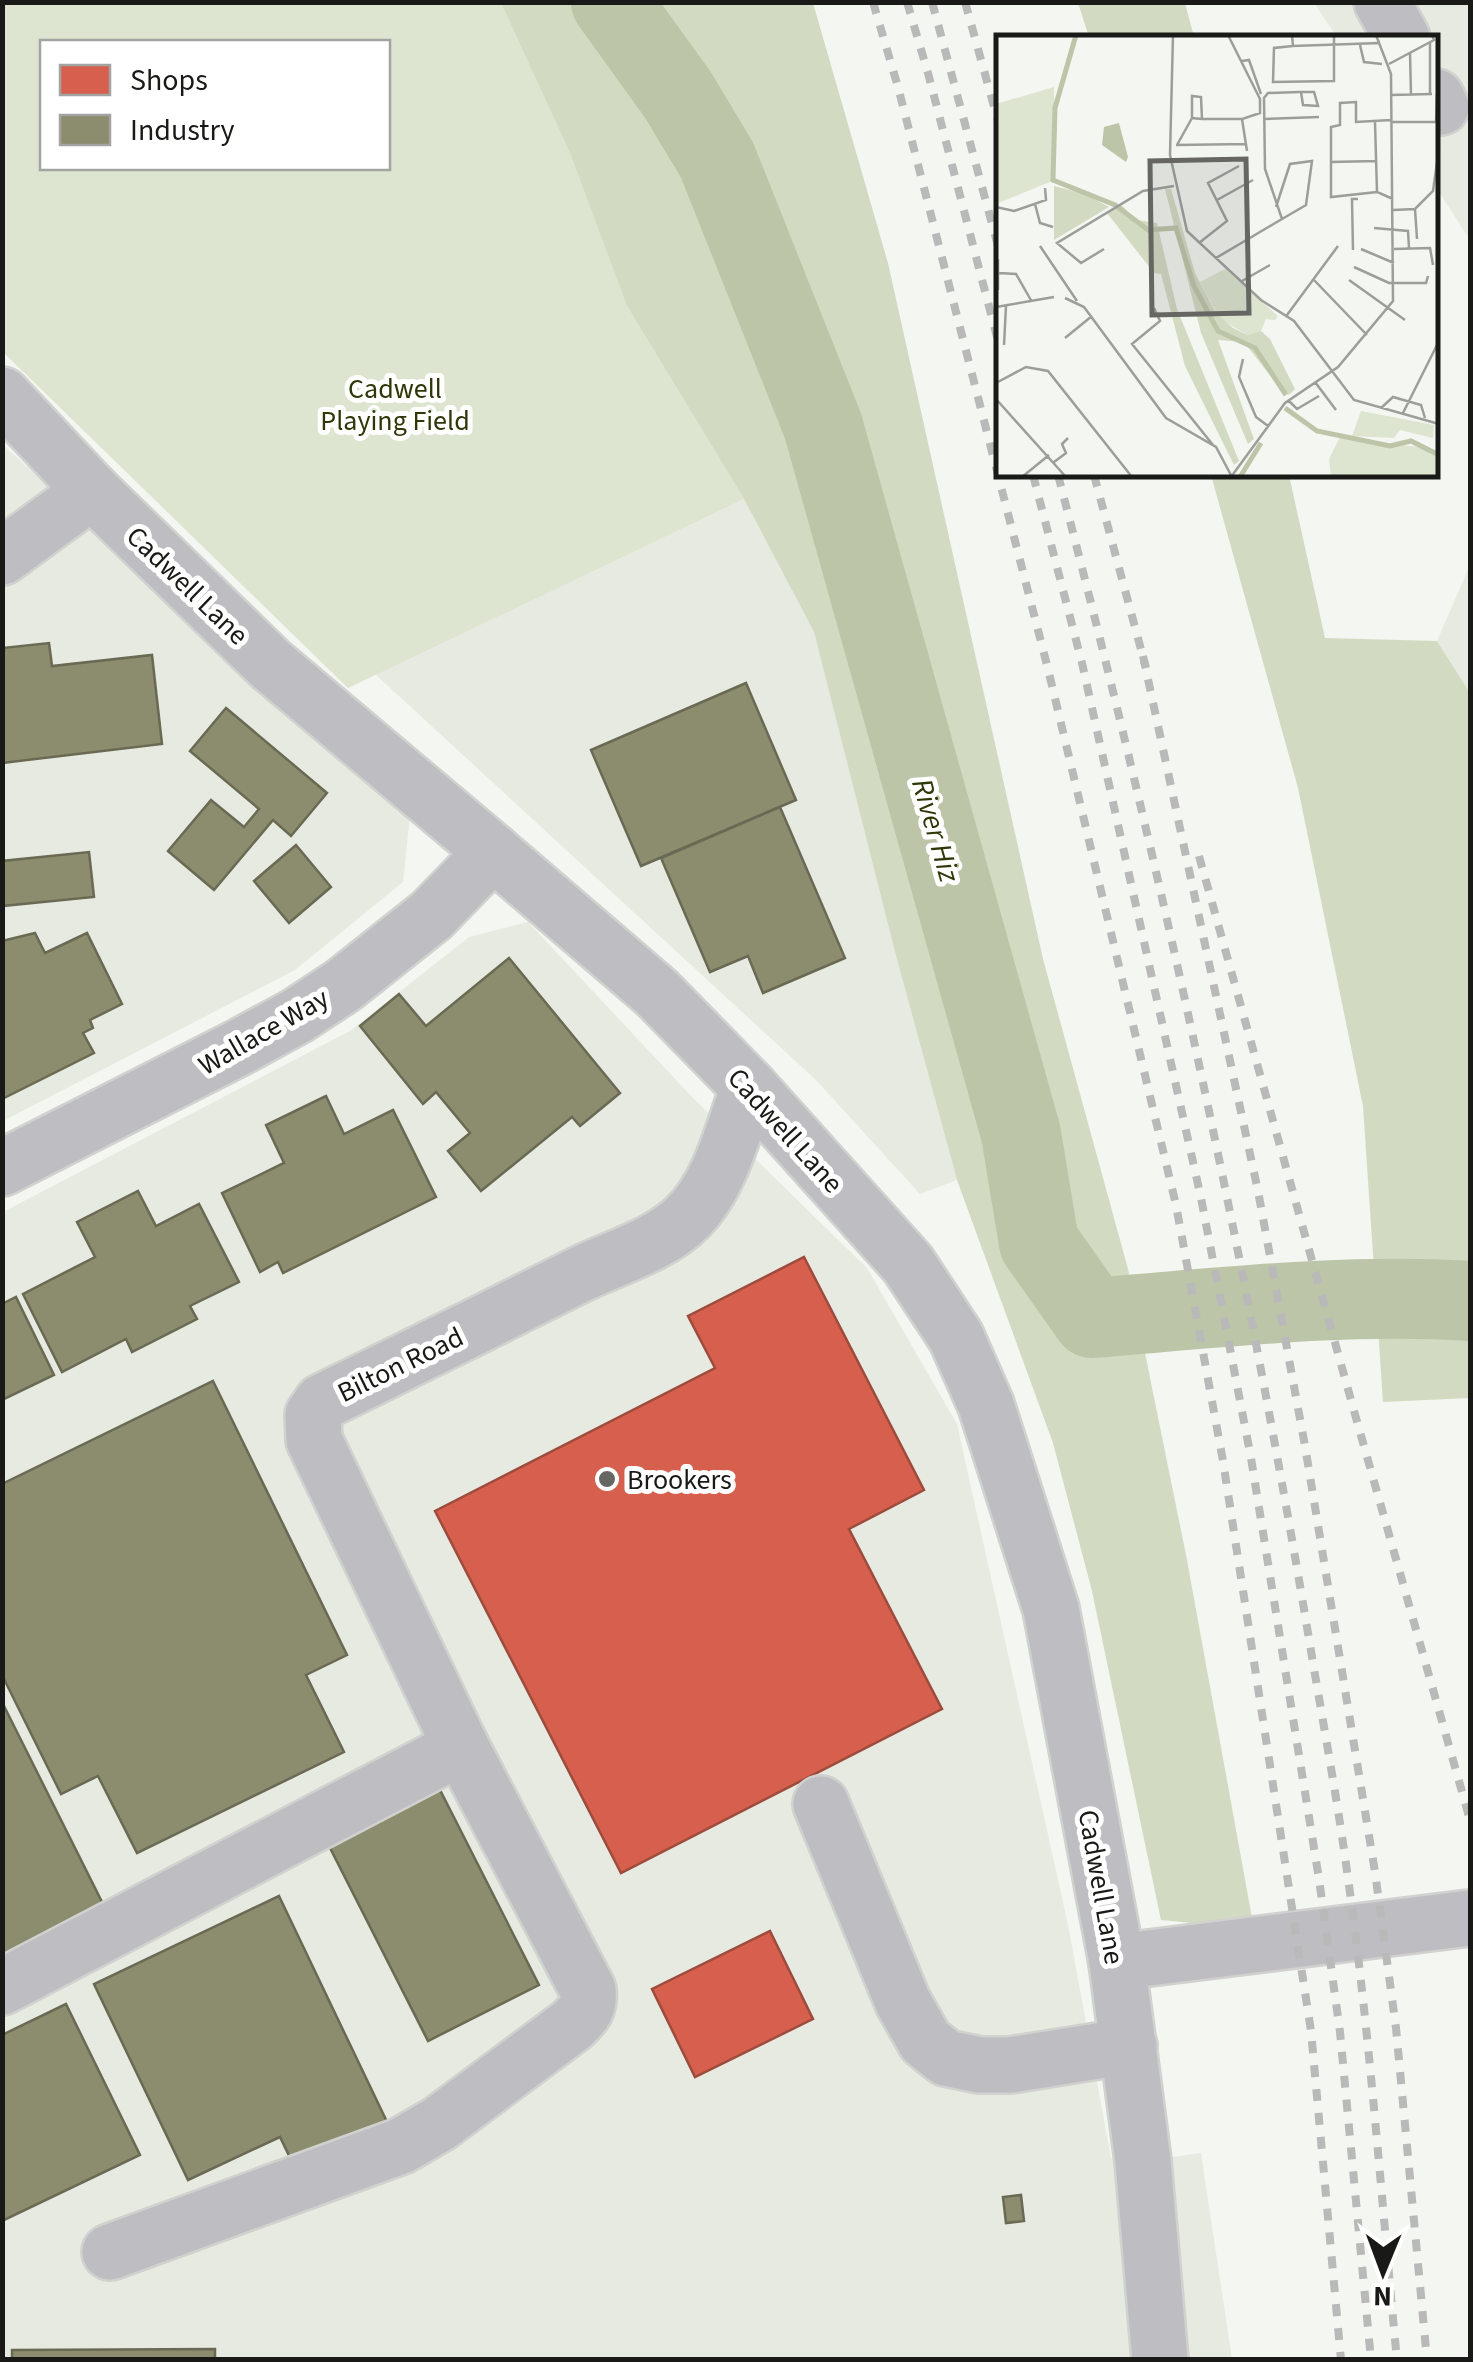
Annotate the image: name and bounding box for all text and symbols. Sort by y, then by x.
inset map [996,35,1438,478]
legend [40,40,390,170]
text: Shops [130,59,208,102]
text: Industry [130,109,235,152]
park label: Cadwell Playing Field [320,369,470,441]
street label: Cadwell Lane [117,517,257,654]
water label: River Hiz [900,773,971,888]
street label: Wallace Way [191,978,336,1085]
street label: Cadwell Lane [718,1059,852,1202]
street label: Bilton Road [331,1317,470,1413]
place label: Brookers [627,1460,732,1500]
marker: Brookers [596,1468,618,1490]
street label: Cadwell Lane [1068,1807,1134,1968]
north arrow [1333,2222,1433,2322]
text: N [1373,2276,1392,2316]

